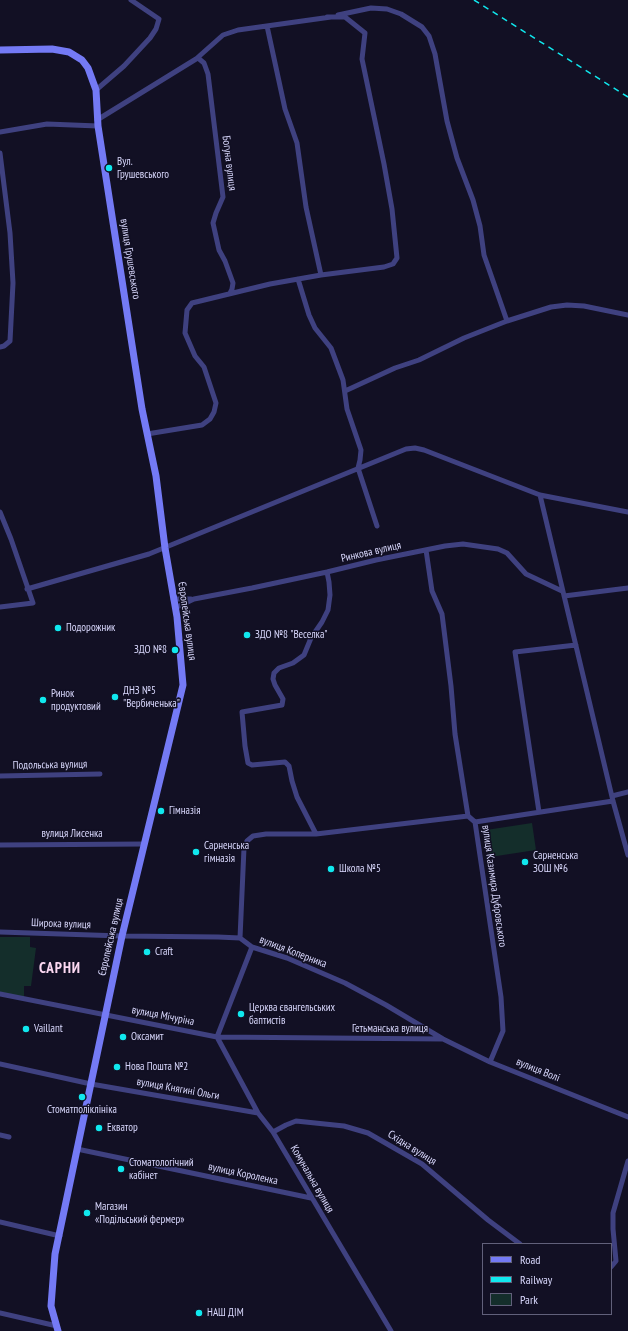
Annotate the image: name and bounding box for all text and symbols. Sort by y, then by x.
street label: Богуна вулиця [219,135,239,191]
place label: Вул. Грушевського [117,155,169,181]
marker: Вул. Грушевського [104,163,114,173]
street label: вулиця Грушевського [117,218,143,300]
street label: Ринкова вулиця [340,539,402,565]
street label: Європейська вулиця [175,581,199,661]
place label: Подорожник [66,621,115,635]
marker: Подорожник [53,623,63,633]
place label: ЗДО №8 "Веселка" [255,628,327,642]
marker: ЗДО №8 "Веселка" [242,630,252,640]
place label: ЗДО №8 [134,643,167,657]
marker: ЗДО №8 [170,645,180,655]
place label: ДНЗ №5 "Вербиченька" [123,684,180,710]
place label: Ринок продуктовий [51,687,101,713]
marker: ДНЗ №5 "Вербиченька" [110,692,120,702]
marker: Ринок продуктовий [38,695,48,705]
street label: Подольська вулиця [13,758,87,772]
place label: Гімназія [169,804,201,818]
marker: Гімназія [156,806,166,816]
street label: вулиця Казимира Дубровського [479,824,509,948]
street label: вулиця Лисенка [41,827,103,841]
place label: Сарненська гімназія [204,839,249,865]
marker: Сарненська гімназія [191,847,201,857]
place label: Сарненська ЗОШ №6 [533,849,578,875]
marker: Сарненська ЗОШ №6 [520,857,530,867]
place label: Школа №5 [339,862,381,876]
marker: Школа №5 [326,864,336,874]
street label: Європейська вулиця [96,897,126,977]
street label: Широка вулиця [31,916,91,932]
street label: вулиця Коперника [257,933,329,971]
place label: Craft [155,945,173,959]
marker: Craft [142,947,152,957]
district label: САРНИ [39,960,81,978]
place label: Церква євангельських баптистів [249,1001,335,1027]
street label: вулиця Мічуріна [131,1003,195,1029]
marker: Церква євангельських баптистів [236,1009,246,1019]
place label: Vaillant [34,1022,63,1036]
street label: Гетьманська вулиця [352,1022,428,1036]
marker: Vaillant [21,1024,31,1034]
place label: Оксамит [131,1030,164,1044]
marker: Оксамит [118,1032,128,1042]
street label: вулиця Волі [514,1055,562,1085]
place label: Нова Пошта №2 [125,1060,188,1074]
marker: Нова Пошта №2 [112,1062,122,1072]
street label: вулиця Княгині Ольги [136,1075,220,1103]
marker: Стоматполіклініка [77,1092,87,1102]
place label: Стоматполіклініка [47,1103,117,1117]
place label: Екватор [107,1121,138,1135]
marker: Екватор [94,1123,104,1133]
street label: Східна вулиця [385,1128,439,1168]
street label: Комунальна вулиця [287,1143,337,1215]
place label: Стоматологічний кабінет [129,1156,194,1182]
street label: вулиця Короленка [207,1160,279,1188]
marker: Стоматологічний кабінет [116,1164,126,1174]
place label: Магазин «Подільський фермер» [95,1200,185,1226]
marker: Магазин «Подільський фермер» [82,1208,92,1218]
legend [482,1243,612,1315]
text: Road [520,1252,540,1267]
text: Railway [520,1272,552,1287]
text: Park [520,1292,538,1307]
place label: НАШ ДІМ [207,1306,244,1320]
marker: НАШ ДІМ [194,1308,204,1318]

